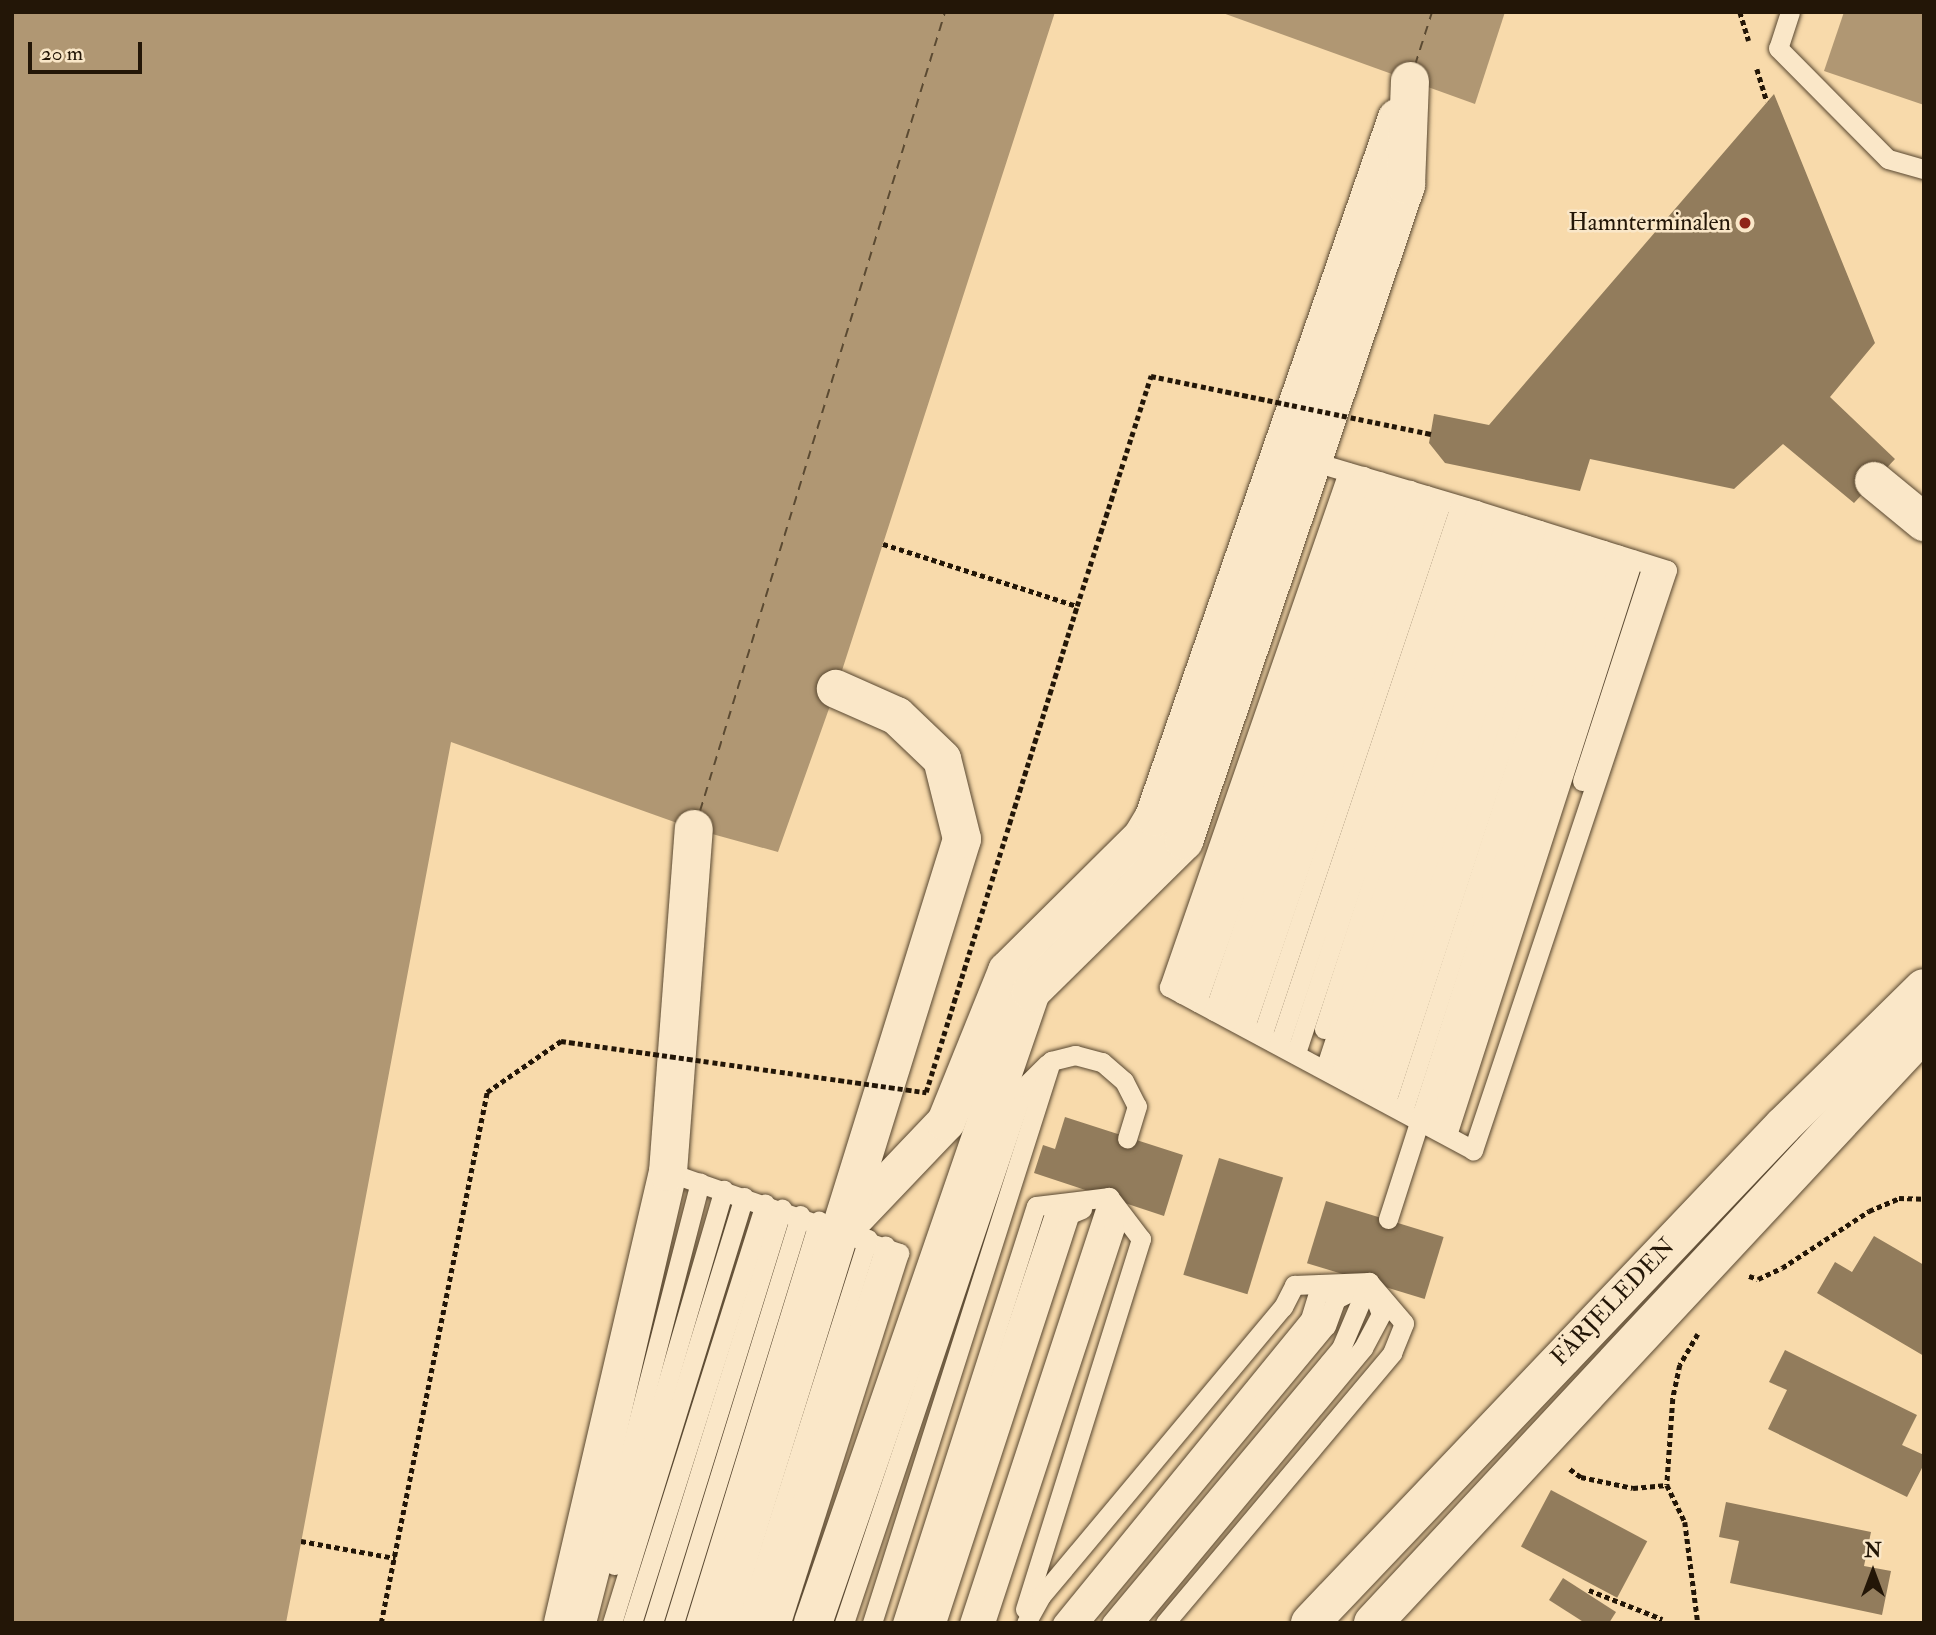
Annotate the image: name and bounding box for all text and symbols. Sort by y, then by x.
scale bar [32,28,145,72]
text: 20 m [41,40,83,67]
place label: Hamnterminalen [1568,209,1731,237]
marker: Hamnterminalen [1737,215,1753,231]
street label: FÄRJELEDEN [1545,1232,1681,1372]
north arrow [1838,1537,1908,1607]
text: N [1864,1539,1882,1563]

